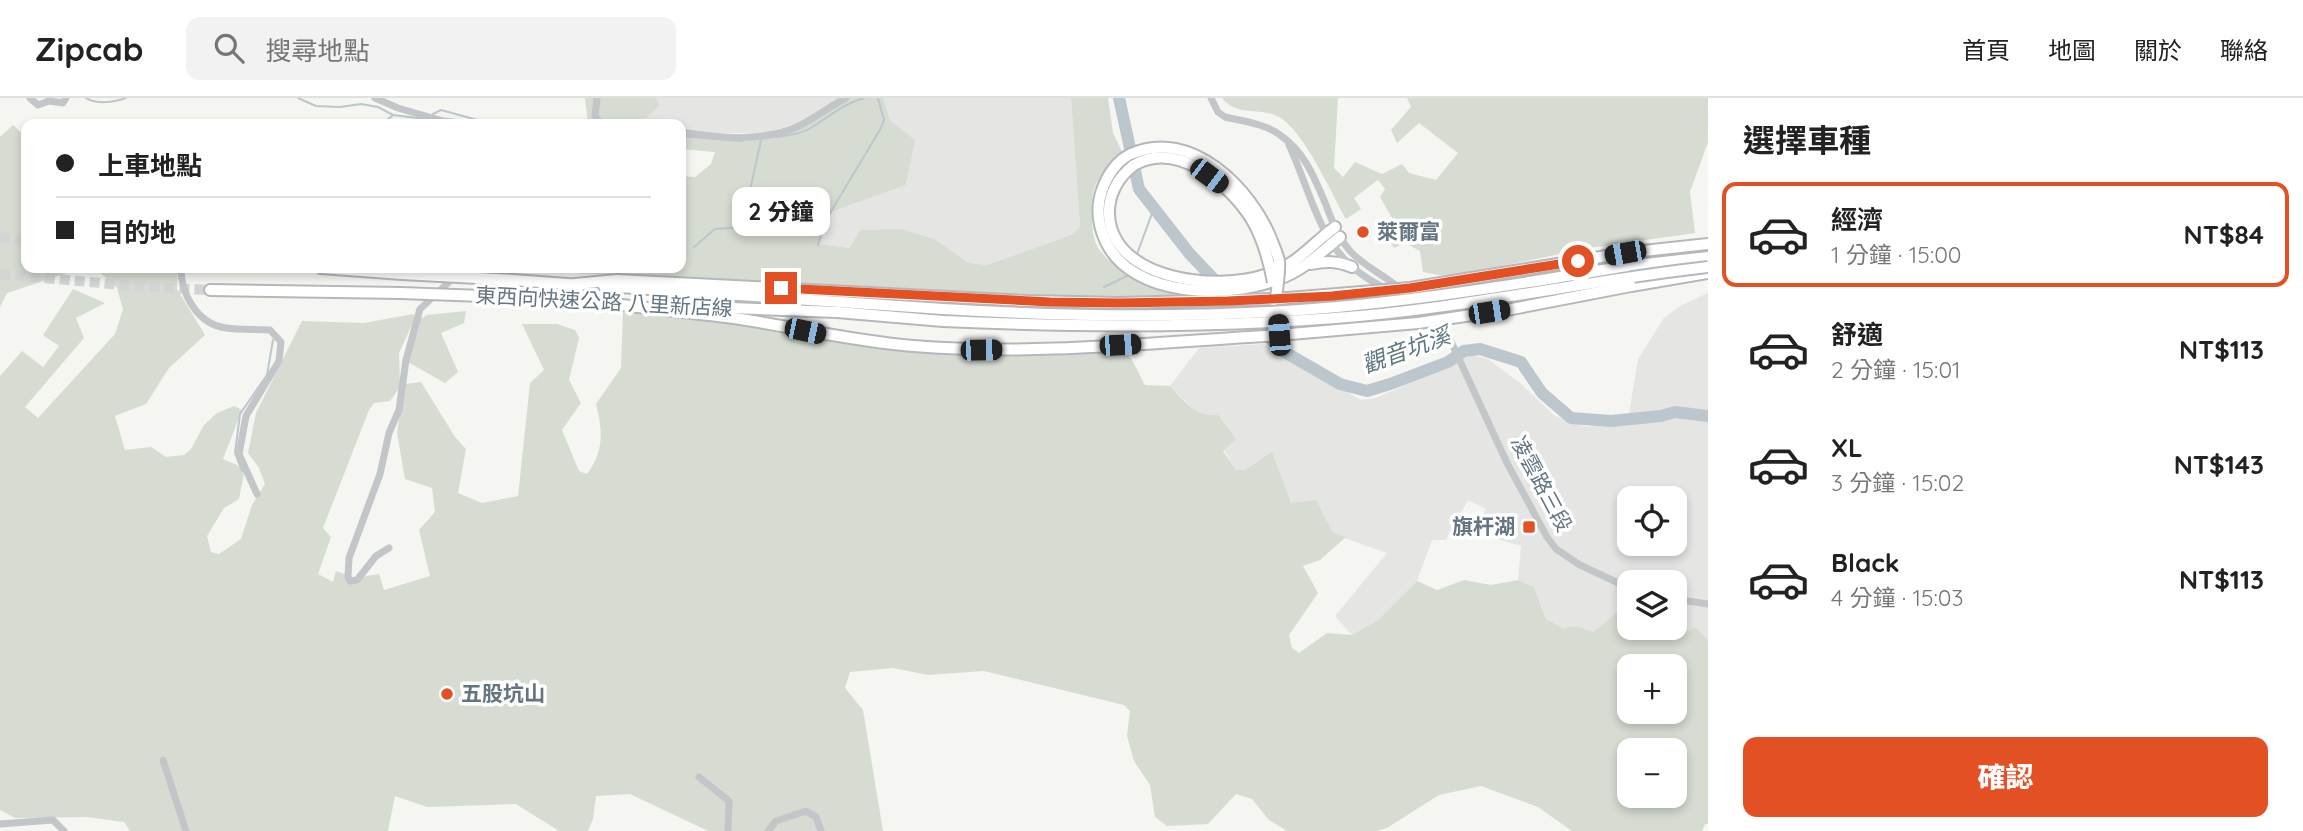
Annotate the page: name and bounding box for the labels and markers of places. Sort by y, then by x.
place label: 萊爾富 [1377,218,1440,244]
marker: 萊爾富 [1355,224,1371,240]
place label: 旗杆湖 [1452,513,1515,539]
marker: 旗杆湖 [1521,519,1537,535]
place label: 五股坑山 [461,680,545,706]
marker: 五股坑山 [439,686,455,702]

